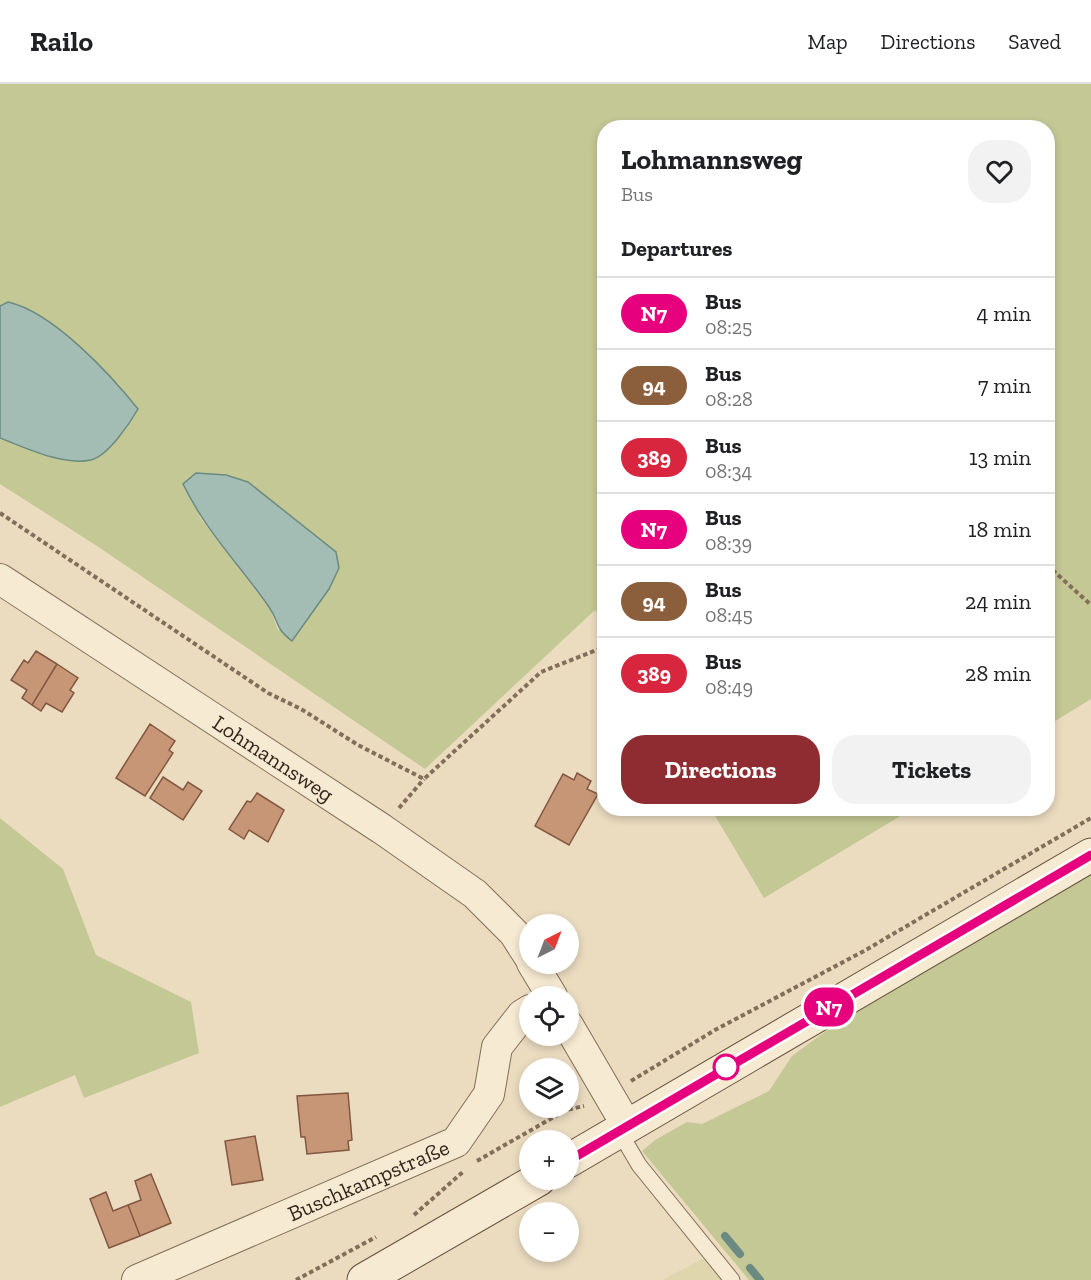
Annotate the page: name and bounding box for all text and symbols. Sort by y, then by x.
text: Railo [30,25,93,58]
text: Map [808,29,848,54]
text: Directions [881,29,975,54]
text: Saved [1008,29,1061,54]
button: heart [968,140,1031,203]
text: Lohmannsweg [621,143,803,176]
text: Bus [621,182,653,206]
text: Departures [621,235,732,262]
text: Bus [705,288,742,315]
text: 4 min [976,300,1031,327]
text: N7 [641,301,667,326]
text: 08:25 [705,315,752,339]
text: Bus [705,360,742,387]
text: 7 min [978,372,1031,399]
text: 94 [642,373,666,398]
text: 08:28 [705,387,753,411]
text: Bus [705,432,742,459]
text: 13 min [969,444,1031,471]
text: 389 [637,445,671,470]
text: 08:34 [705,459,752,483]
text: Bus [705,504,742,531]
text: 18 min [968,516,1031,543]
text: N7 [641,517,667,542]
text: 08:39 [705,531,752,555]
text: Bus [705,576,742,603]
text: 24 min [965,588,1031,615]
text: 94 [642,589,666,614]
text: 08:45 [705,603,753,627]
text: Bus [705,648,742,675]
text: 28 min [965,660,1031,687]
text: 389 [637,661,671,686]
text: 08:49 [705,675,753,699]
street label: Lohmannsweg [208,709,339,807]
button: Directions [621,735,820,804]
button: Tickets [832,735,1031,804]
north arrow [519,914,579,974]
map controls [519,914,579,1262]
button: locate [519,986,579,1046]
line badge: N7 [802,988,856,1026]
text: N7 [816,995,842,1020]
unlabelled marker [713,1054,739,1080]
button: layers [519,1058,579,1118]
button: + [519,1130,579,1190]
street label: Buschkampstraße [283,1133,453,1227]
button: − [519,1202,579,1262]

